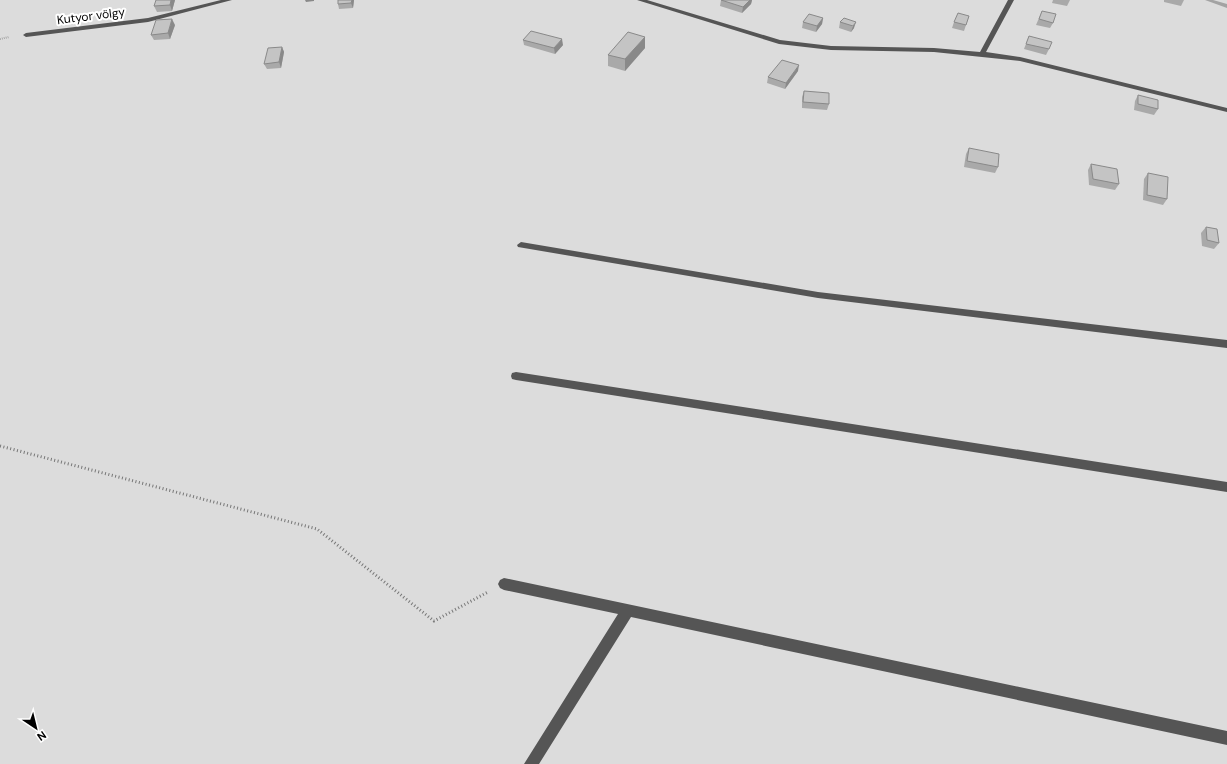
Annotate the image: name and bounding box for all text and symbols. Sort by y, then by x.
street label: Kutyor völgy [56,4,126,28]
north arrow [16,708,56,748]
text: N [34,728,49,744]

